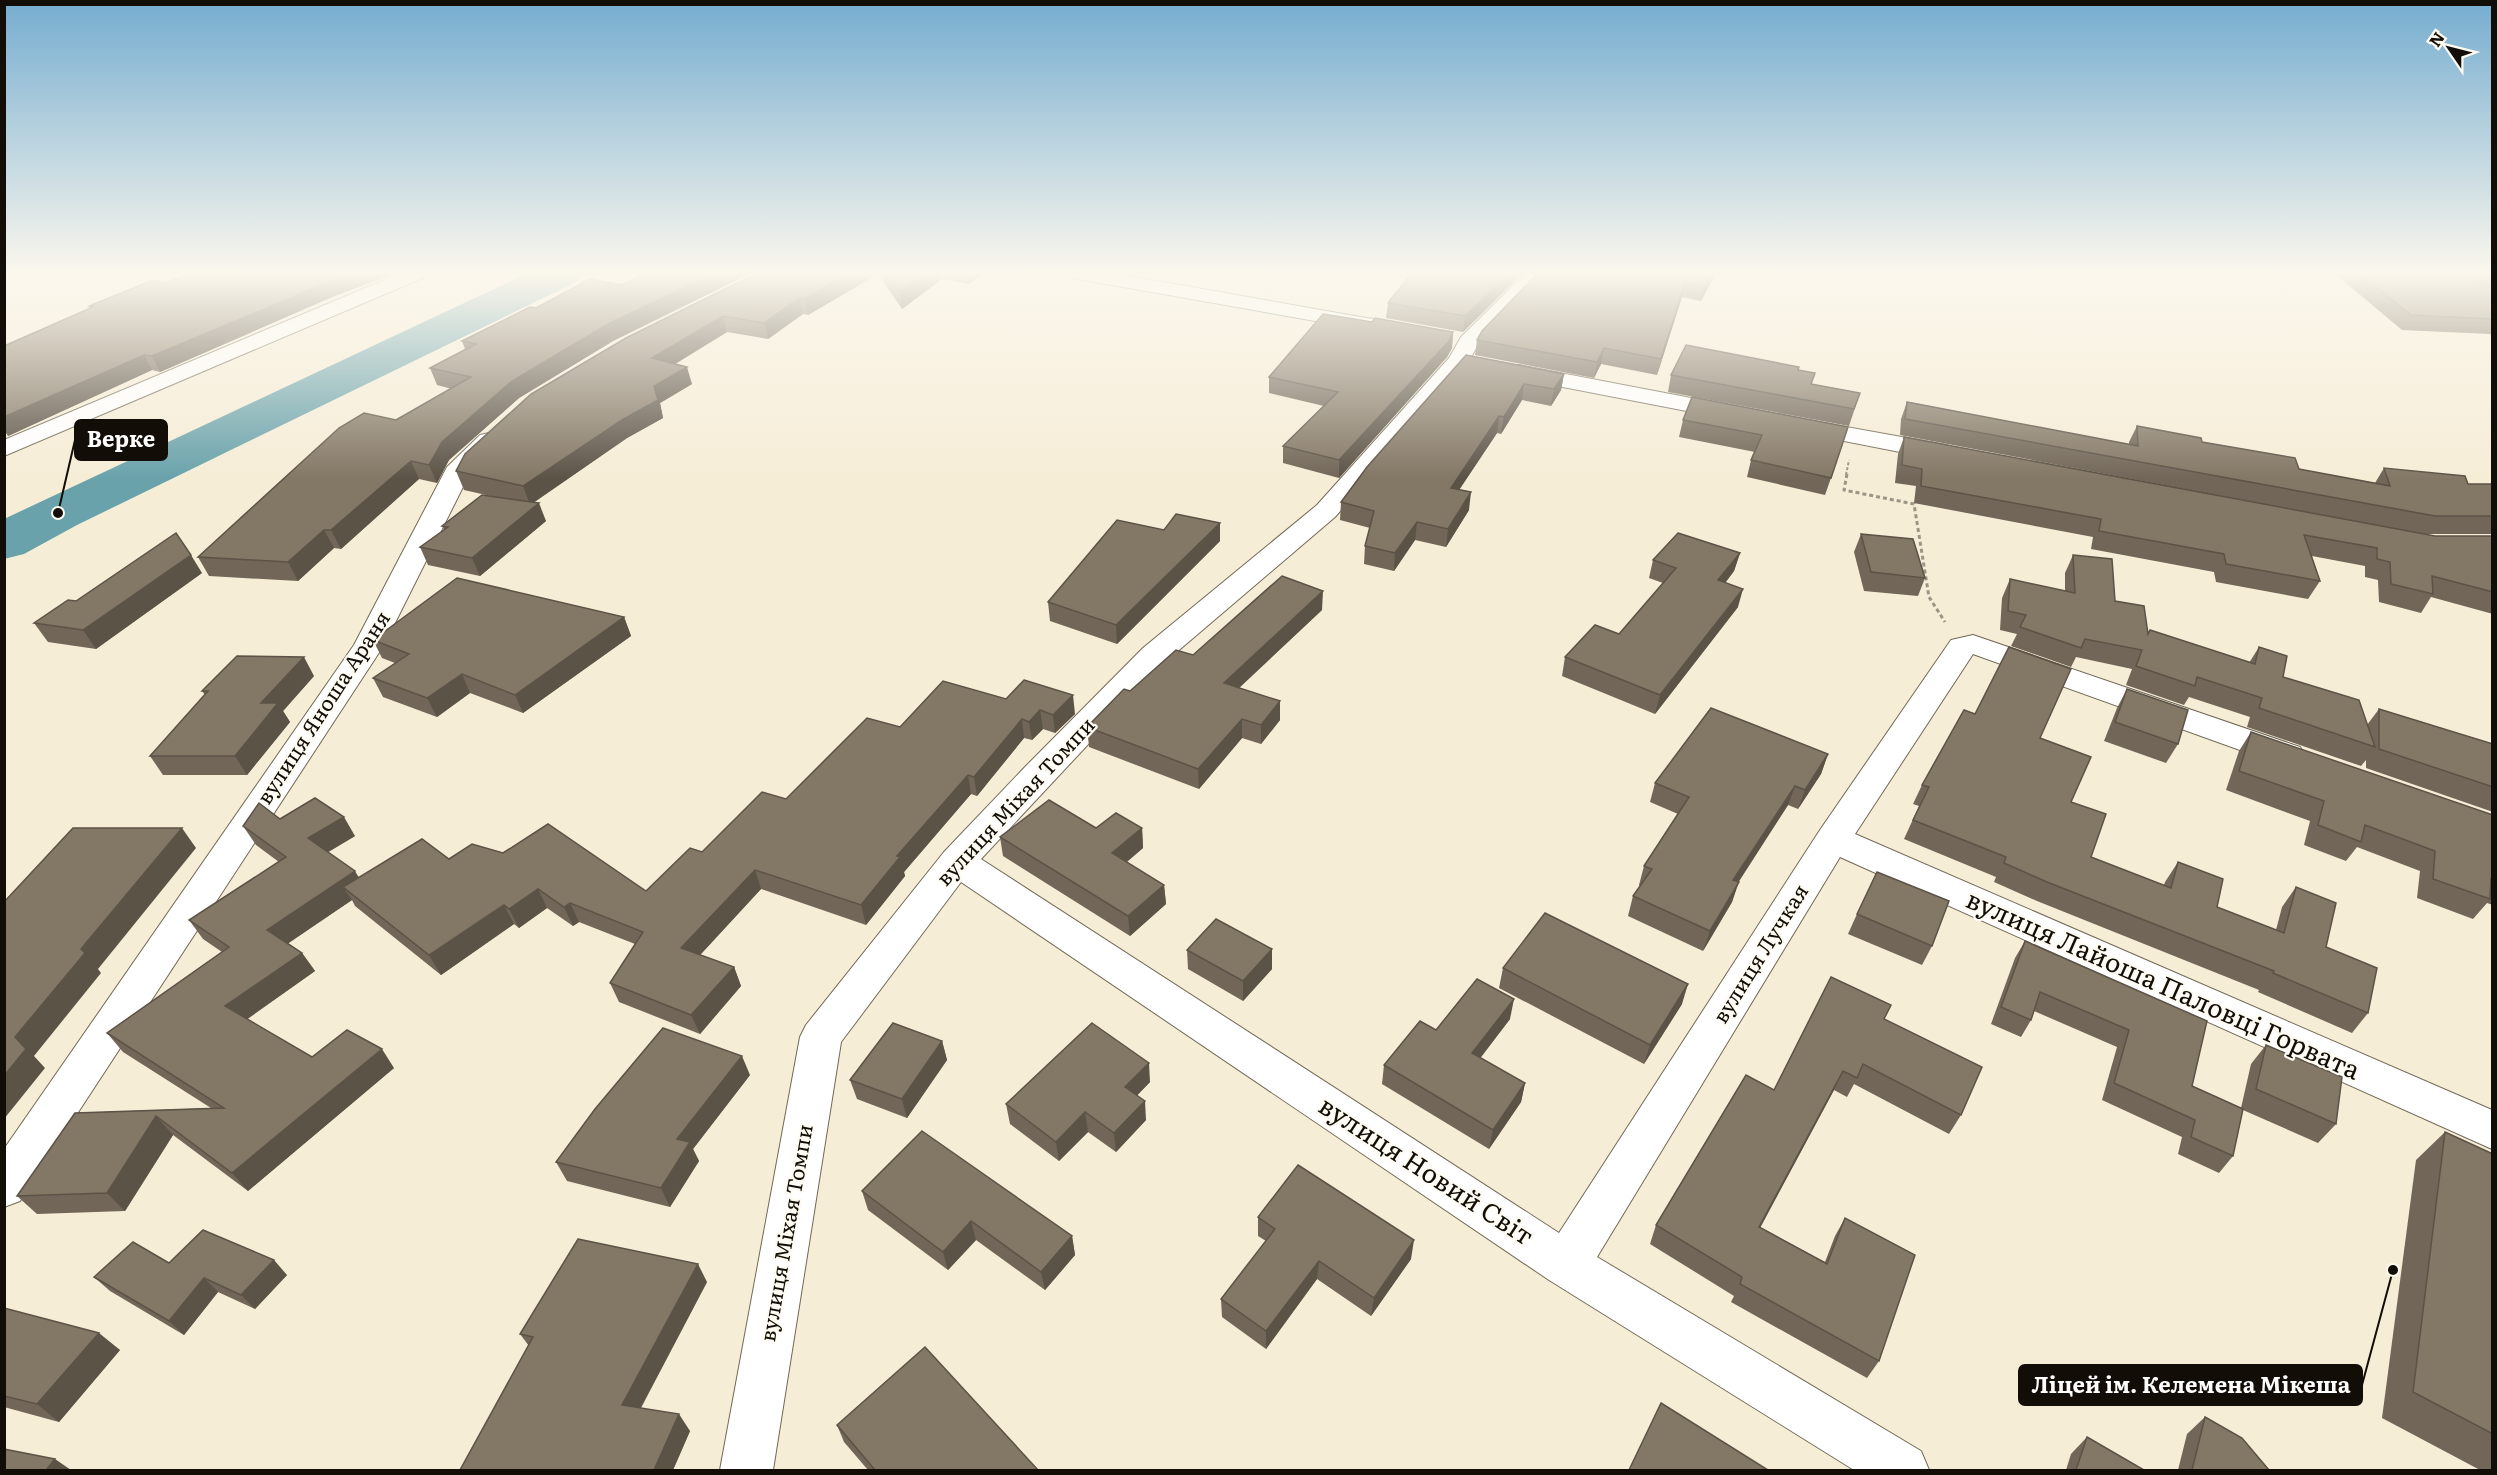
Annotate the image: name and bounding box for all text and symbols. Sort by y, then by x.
north arrow [2419,18,2479,78]
text: N [2422,26,2450,51]
callout: Верке [75,420,167,460]
text: Верке [87,421,155,454]
street label: вулиця Яноша Араня [248,604,396,809]
street label: вулиця Міхая Томпи [928,709,1101,891]
street label: вулиця Лучкая [1704,877,1814,1028]
street label: вулиця Лайоша Паловці Горвата [1961,878,2367,1088]
street label: вулиця Новий Світ [1312,1085,1543,1253]
street label: вулиця Міхая Томпи [750,1121,819,1344]
callout: Ліцей ім. Келемена Мікеша [2019,1365,2362,1405]
text: Ліцей ім. Келемена Мікеша [2032,1367,2351,1400]

